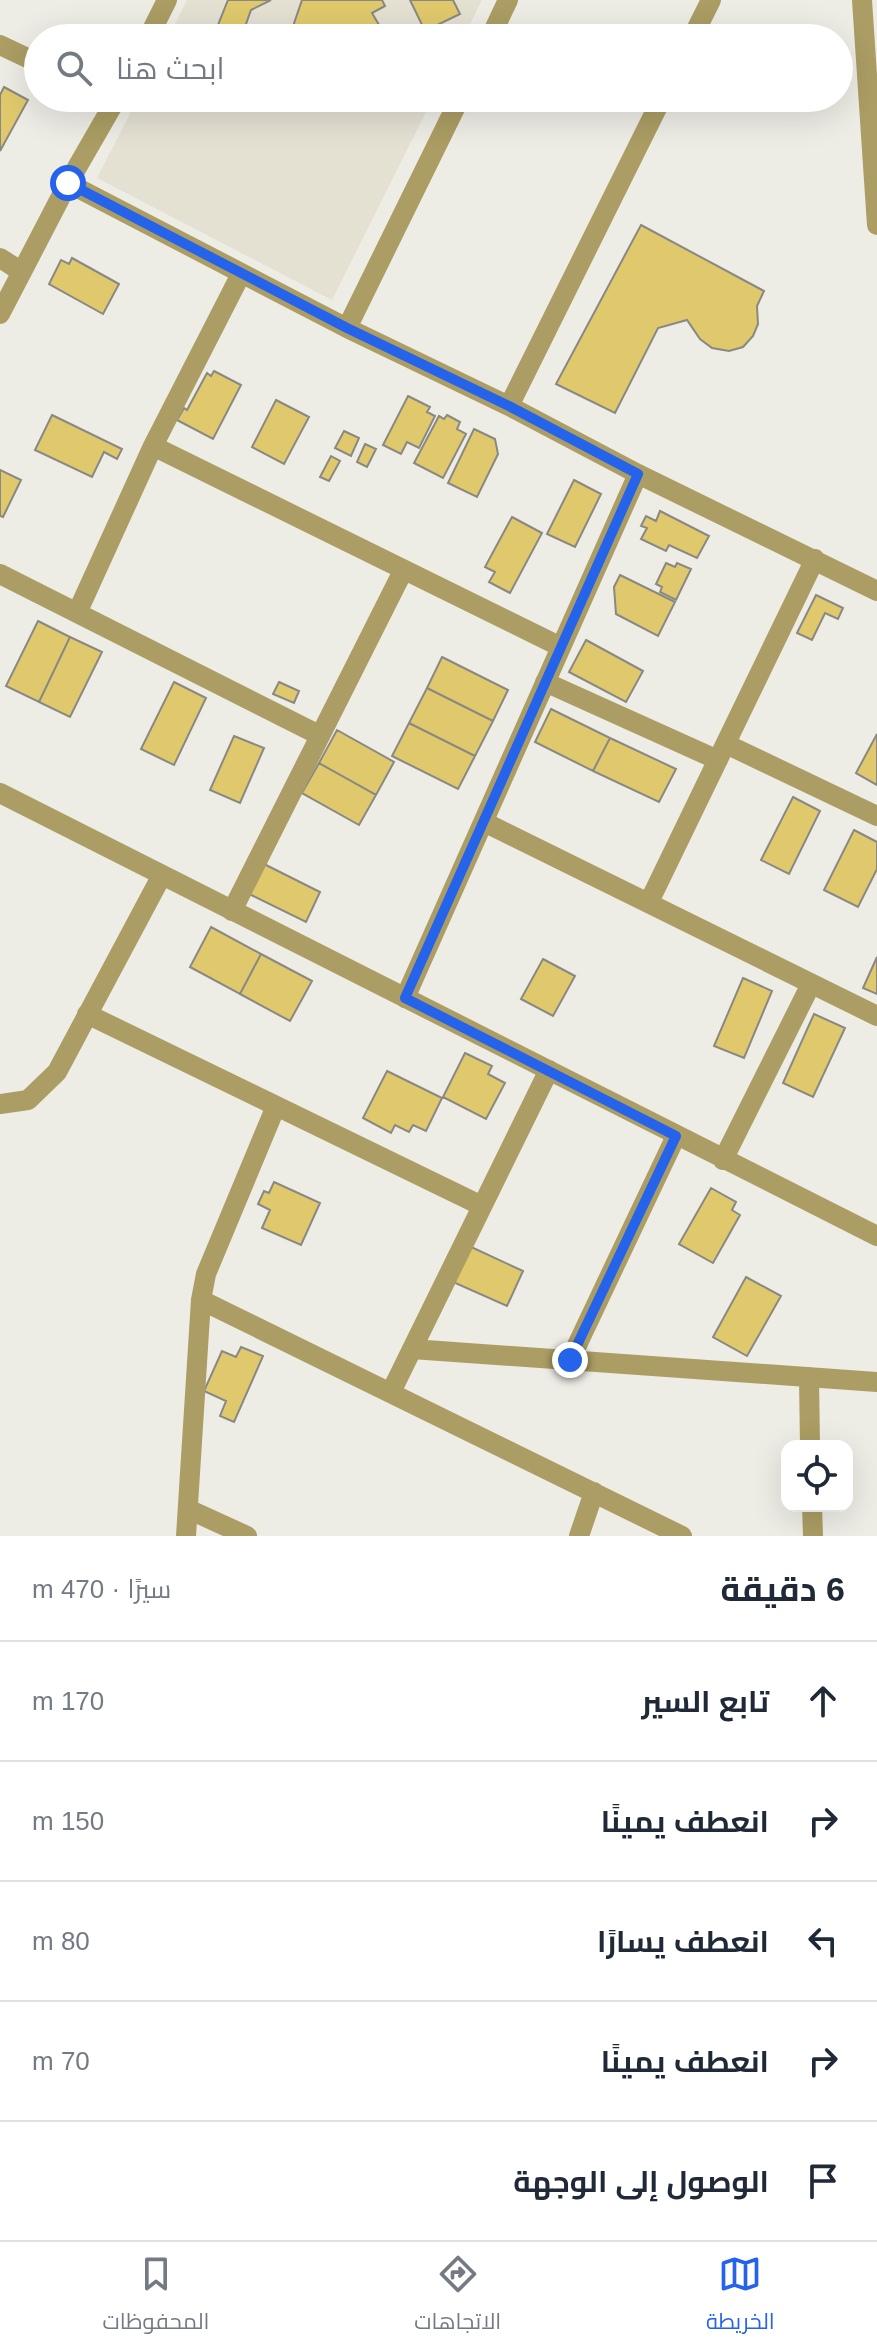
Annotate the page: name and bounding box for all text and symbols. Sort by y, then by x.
search box [24,24,853,112]
icon: search [52,46,96,90]
text: ابحث هنا [116,52,225,85]
route start [50,165,86,201]
route end [552,1342,588,1378]
map controls [781,1440,853,1512]
button: locate [781,1440,853,1512]
text: 6 دقيقة [721,1570,845,1608]
text: سيرًا · 470 m [32,1574,171,1604]
icon: ahead [801,1679,845,1723]
text: تابع السير [641,1685,769,1718]
text: 170 m [32,1686,104,1716]
icon: right [801,1799,845,1843]
text: انعطف يمينًا [601,1805,769,1838]
text: 150 m [32,1806,104,1836]
icon: left [801,1919,845,1963]
text: انعطف يسارًا [597,1925,769,1958]
text: 80 m [32,1926,90,1956]
icon: right [801,2039,845,2083]
text: انعطف يمينًا [601,2045,769,2078]
text: 70 m [32,2046,90,2076]
icon: arrive [801,2159,845,2203]
text: الوصول إلى الوجهة [513,2165,769,2198]
tab: المحفوظات [102,2252,209,2342]
tab: الاتجاهات [414,2252,501,2342]
tab: الخريطة [706,2252,775,2342]

